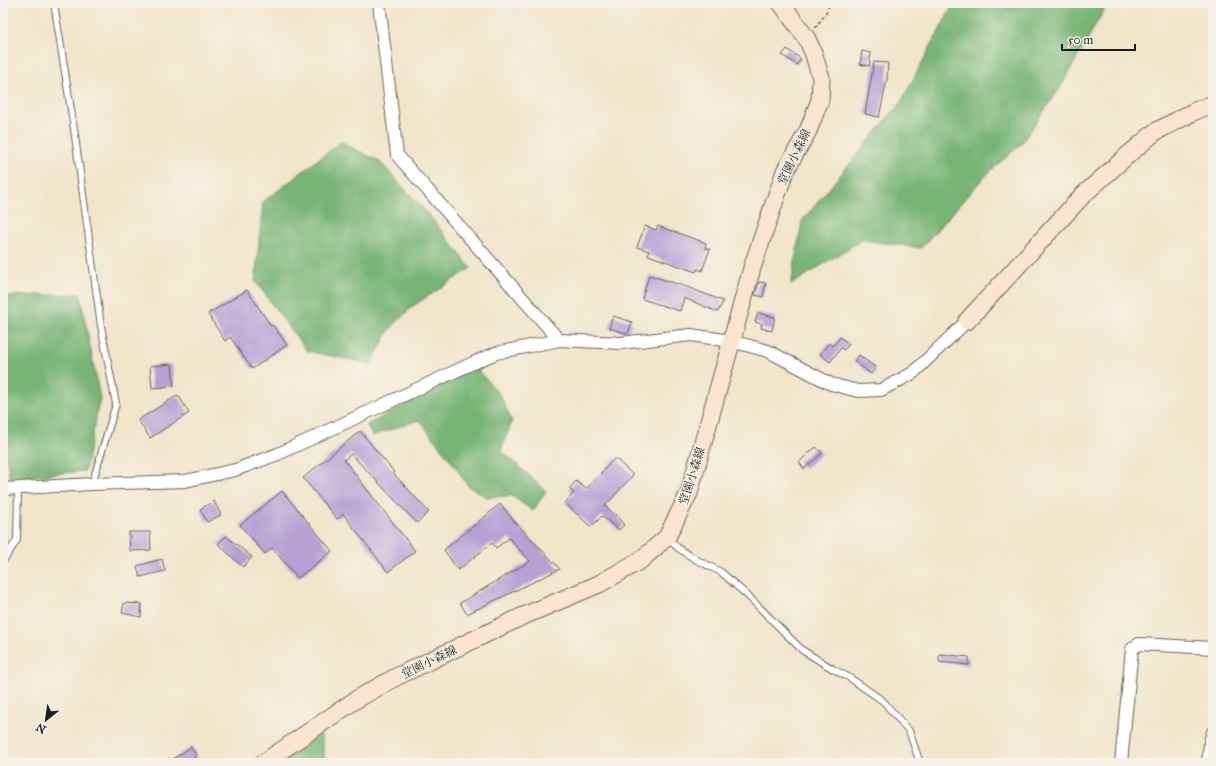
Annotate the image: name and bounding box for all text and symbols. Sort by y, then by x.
scale bar [1062,26,1135,52]
text: 50 m [1068,33,1093,47]
street label: 堂園小森線 [775,127,813,187]
street label: 堂園小森線 [676,445,708,507]
street label: 堂園小森線 [399,643,459,681]
north arrow [26,700,66,740]
text: N [33,720,49,736]

